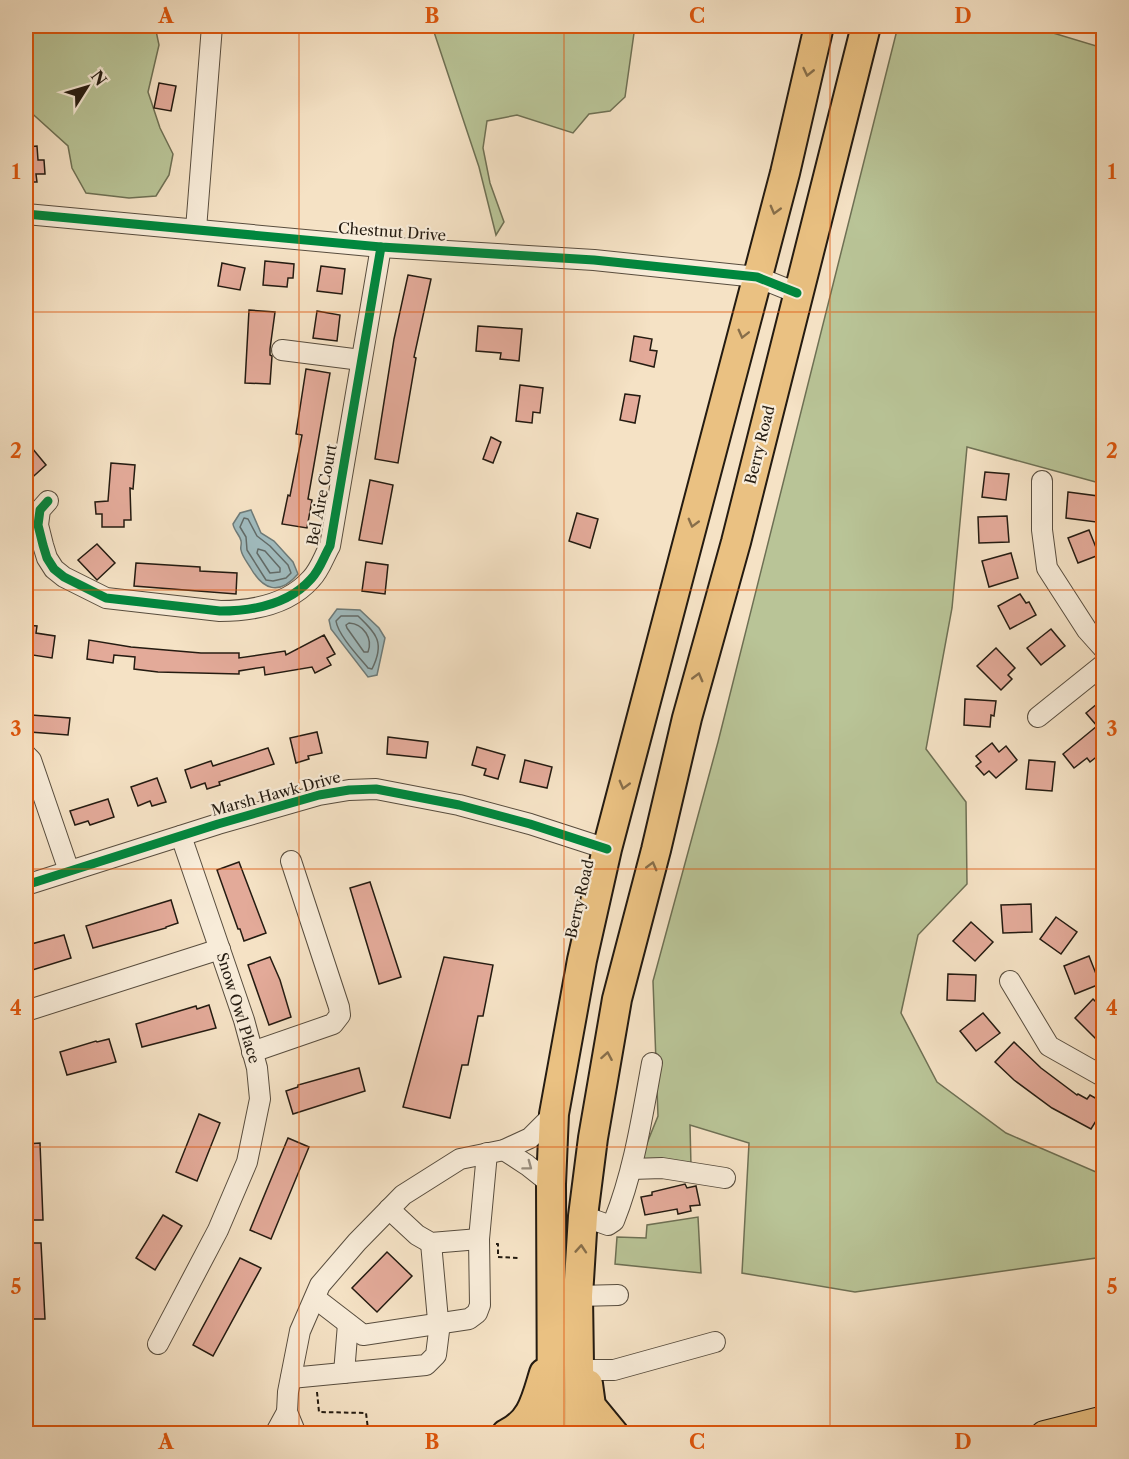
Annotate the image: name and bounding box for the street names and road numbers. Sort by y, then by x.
street label: Chestnut Drive [337,218,447,245]
street label: Berry Road [741,404,778,486]
street label: Bel Aire Court [302,442,341,547]
street label: Marsh Hawk Drive [209,767,343,820]
street label: Berry Road [561,858,598,940]
street label: Snow Owl Place [213,950,264,1066]

